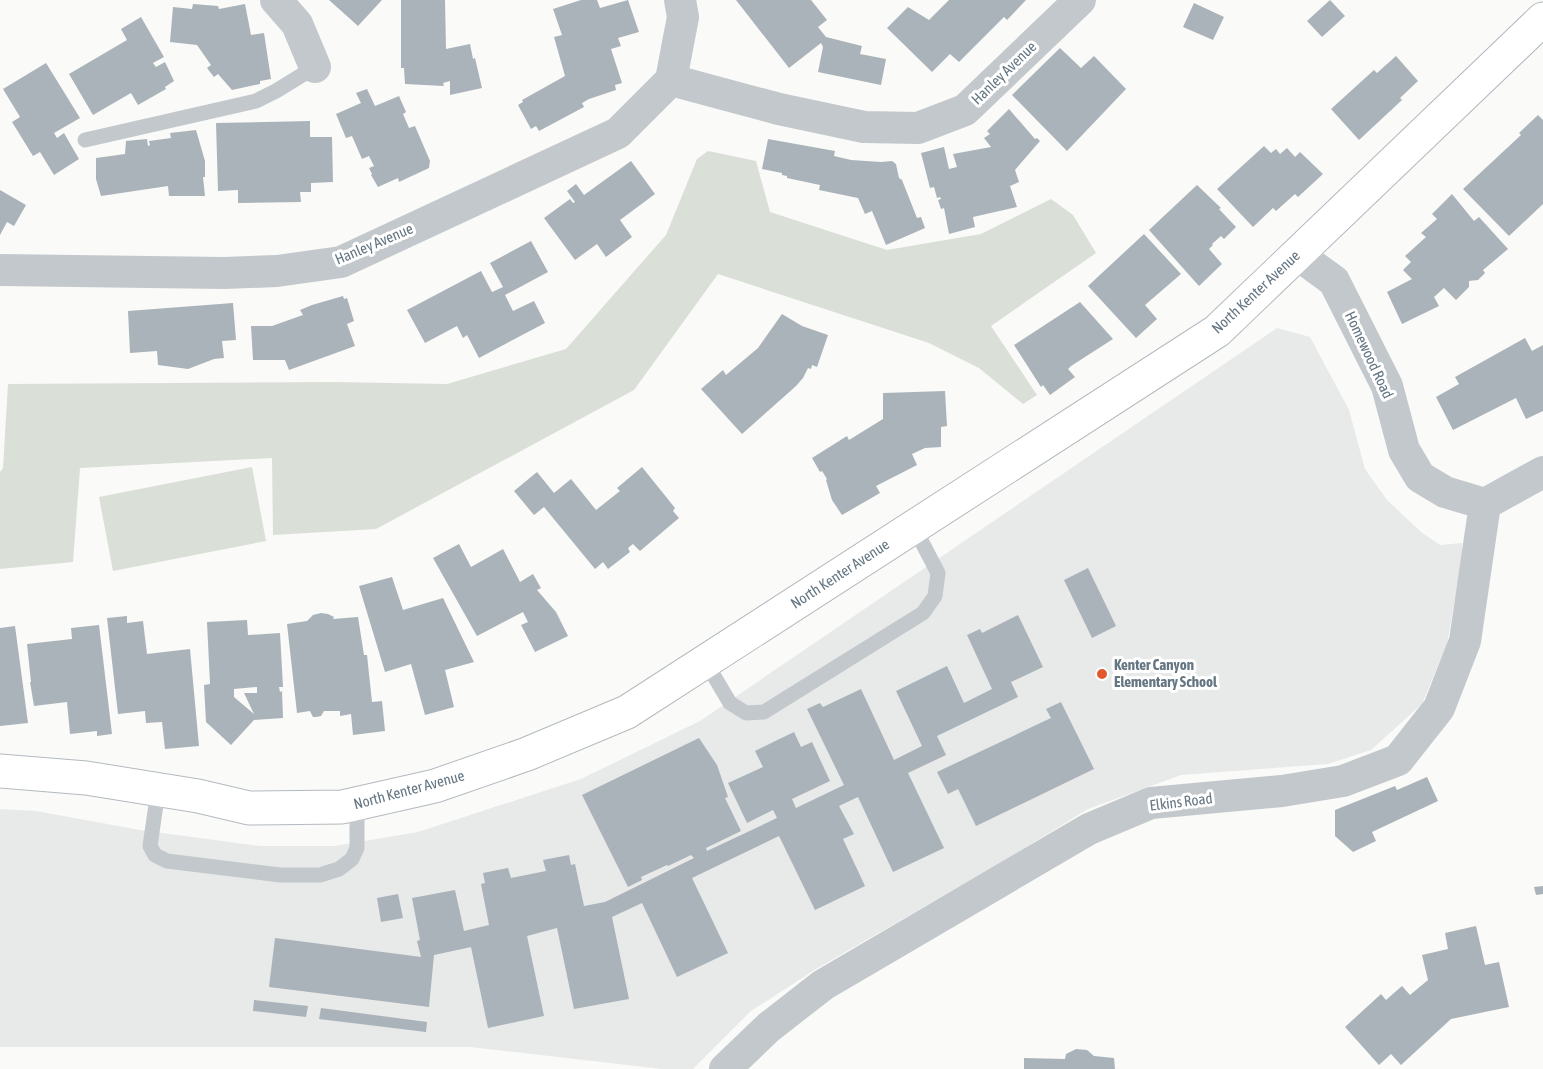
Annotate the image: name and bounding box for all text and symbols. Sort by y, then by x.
street label: Hanley Avenue [968,37,1040,108]
street label: Hanley Avenue [332,219,416,268]
street label: North Kenter Avenue [1208,246,1303,337]
street label: Homewood Road [1342,309,1397,401]
street label: North Kenter Avenue [787,535,892,612]
place label: Kenter Canyon Elementary School [1114,656,1218,690]
marker: Kenter Canyon Elementary School [1095,667,1109,681]
street label: North Kenter Avenue [352,767,466,812]
street label: Elkins Road [1149,789,1213,814]

